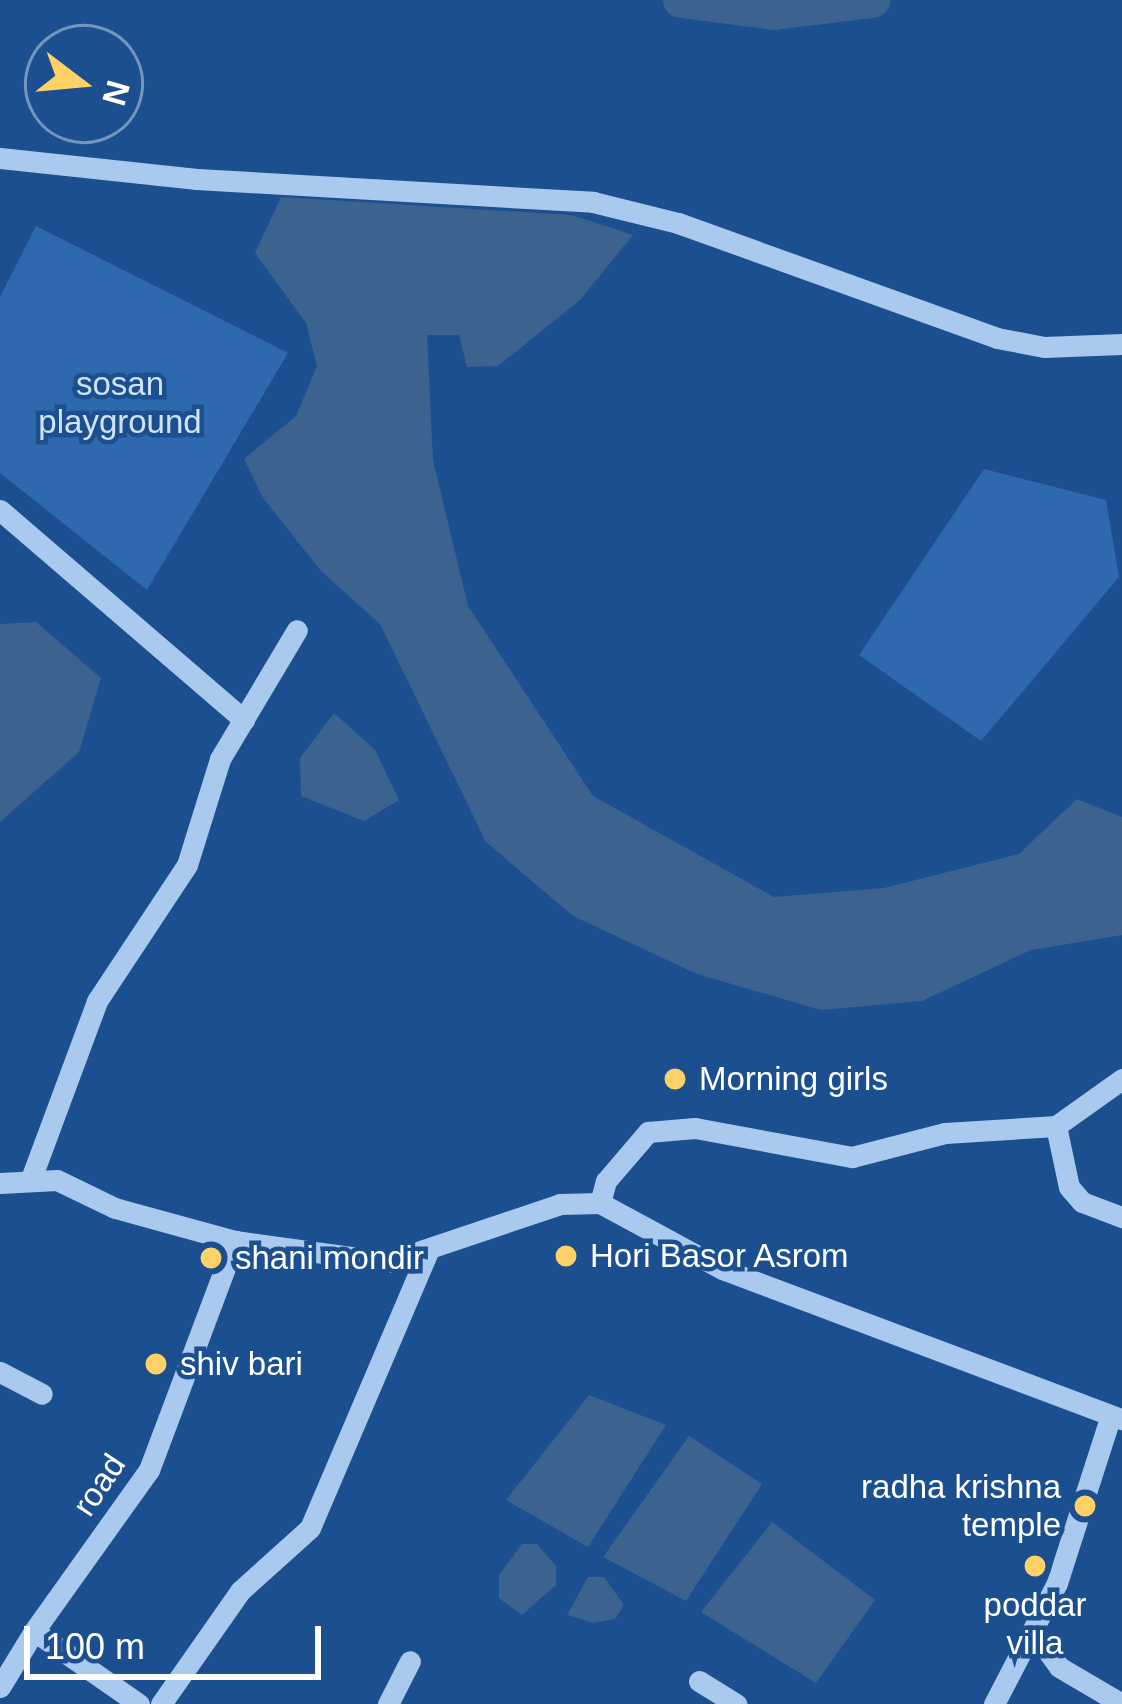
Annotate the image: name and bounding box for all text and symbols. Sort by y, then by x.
north arrow [24,24,144,144]
text: N [95,77,137,110]
park label: sosan playground [38,364,202,442]
place label: Morning girls [699,1059,888,1099]
marker: Morning girls [662,1066,688,1092]
place label: Hori Basor Asrom [590,1236,850,1276]
place label: shani mondir [235,1238,424,1278]
marker: Hori Basor Asrom [553,1243,579,1269]
marker: shani mondir [198,1245,224,1271]
place label: shiv bari [180,1344,303,1384]
marker: shiv bari [143,1351,169,1377]
street label: road [64,1447,134,1523]
place label: radha krishna temple [861,1467,1061,1545]
marker: radha krishna temple [1072,1493,1098,1519]
marker: poddar villa [1022,1553,1048,1579]
place label: poddar villa [984,1585,1086,1663]
scale bar [30,1602,327,1676]
text: 100 m [45,1626,145,1667]

